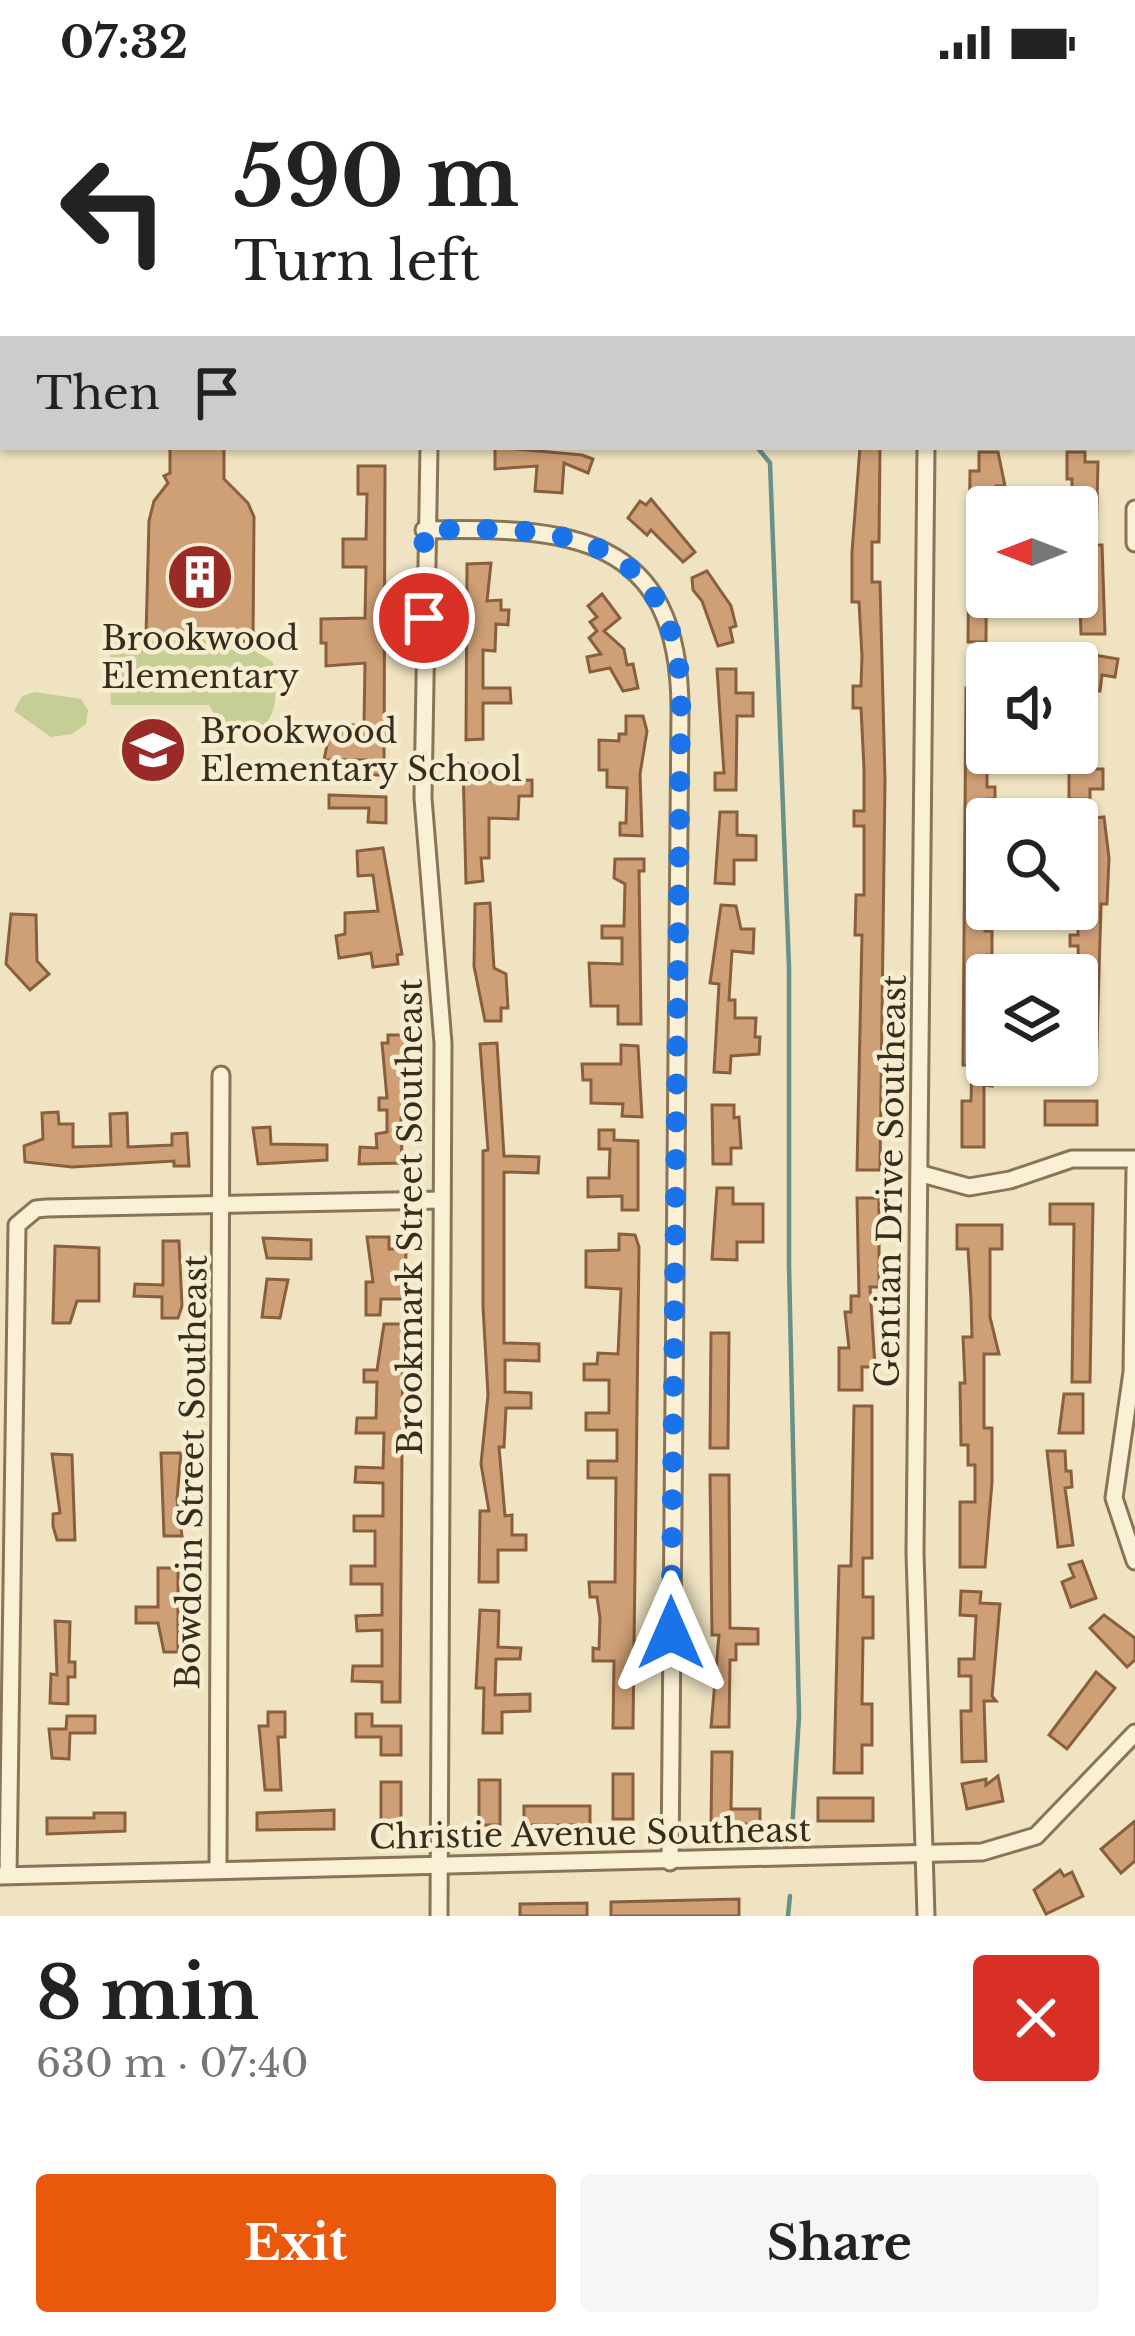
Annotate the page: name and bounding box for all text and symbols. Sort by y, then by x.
text: 07:32 [60,14,188,70]
text: 590 m [234,125,519,229]
icon: left [36,132,192,288]
text: Turn left [234,228,480,295]
icon: arrive [184,360,250,426]
text: Then [36,365,160,421]
north arrow [966,486,1098,618]
map controls [966,486,1098,1086]
building icon: Brookwood Elementary [165,542,235,612]
pin [373,567,475,669]
icon: arrive [391,585,457,651]
place label: Brookwood Elementary [101,618,299,697]
button: sound [966,642,1098,774]
place label: Brookwood Elementary School [200,711,522,790]
school or university icon: Brookwood Elementary School [118,715,188,785]
button: search [966,798,1098,930]
button: layers [966,954,1098,1086]
street label: Gentian Drive Southeast [866,974,915,1388]
street label: Brookmark Street Southeast [390,978,431,1455]
street label: Bowdoin Street Southeast [167,1254,216,1690]
position arrow [608,1570,734,1696]
street label: Christie Avenue Southeast [369,1809,812,1858]
text: 8 min [36,1949,259,2038]
button: close [973,1955,1099,2081]
text: 630 m · 07:40 [36,2039,309,2088]
button: Exit [36,2174,556,2312]
button: Share [580,2174,1099,2312]

